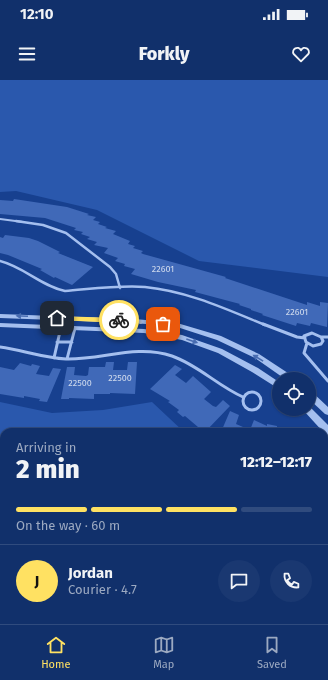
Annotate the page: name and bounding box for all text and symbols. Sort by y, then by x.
text: 12:10 [20,5,54,23]
icon: menu [16,43,38,65]
text: Forkly [139,43,189,65]
icon: heart [290,43,312,65]
house number: 22601 [152,264,174,274]
courier [99,300,139,340]
pin [40,301,74,335]
icon: home [46,307,68,329]
pin [146,307,180,341]
house number: 22601 [286,307,308,317]
icon: bike [108,309,130,331]
one-way arrow [16,313,28,320]
icon: bag [152,313,174,335]
one-way arrow [186,338,198,344]
one-way arrow [252,354,264,361]
map controls [272,372,316,416]
button: locate [272,372,316,416]
house number: 22500 [108,373,132,383]
house number: 22500 [68,378,92,388]
text: Arriving in [16,440,76,455]
text: 12:12–12:17 [240,453,312,471]
text: 2 min [16,454,80,485]
text: On the way · 60 m [16,518,120,533]
button: chat [218,560,260,602]
button: phone [270,560,312,602]
text: Jordan [68,564,113,582]
text: J [35,572,39,590]
text: Courier · 4.7 [68,582,137,597]
tab: Home [41,634,70,671]
tab: Map [153,634,175,671]
tab: Saved [257,634,287,671]

